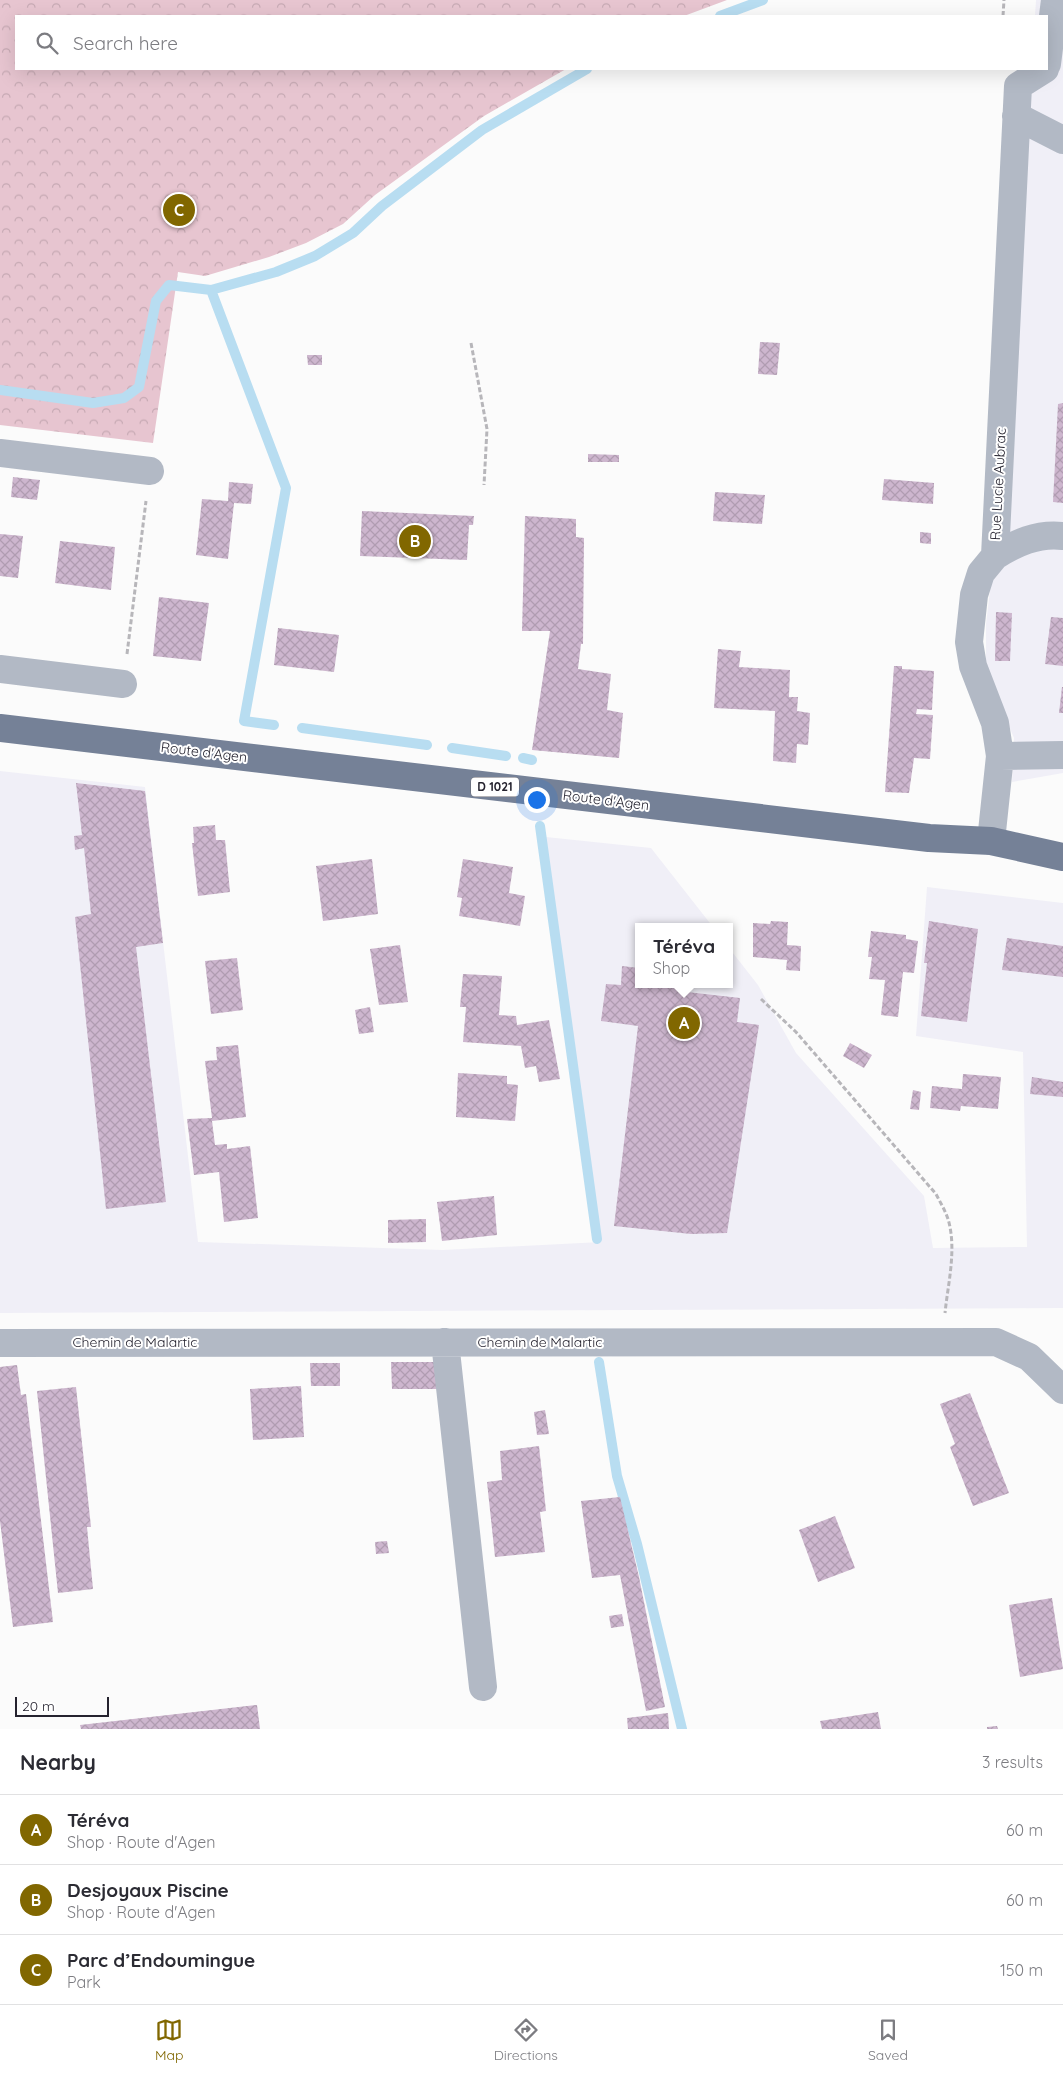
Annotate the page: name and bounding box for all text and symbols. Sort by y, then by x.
search box [15,15,1048,70]
icon: search [33,29,61,57]
text: Search here [73,31,178,55]
pin: C [163,191,195,229]
street label: Rue Lucie Aubrac [986,427,1010,541]
pin: B [399,522,431,560]
street label: Route d'Agen [160,738,248,766]
road number: D 1021 [471,778,519,796]
street label: Route d'Agen [562,786,650,814]
your location [524,787,550,813]
popup [635,923,733,988]
text: Téréva [653,934,715,958]
text: Shop [653,958,690,978]
pin: A [668,1004,700,1042]
street label: Chemin de Malartic [72,1333,198,1351]
street label: Chemin de Malartic [477,1333,603,1351]
scale bar [15,1694,109,1717]
text: 20 m [22,1697,55,1715]
text: Nearby [20,1749,96,1775]
text: 3 results [982,1752,1043,1772]
text: Téréva [67,1808,129,1832]
text: A [31,1820,41,1840]
text: 60 m [1006,1820,1043,1840]
text: Shop · Route d'Agen [67,1832,216,1852]
text: Desjoyaux Piscine [67,1878,229,1902]
text: B [31,1890,41,1910]
text: 60 m [1006,1890,1043,1910]
text: Shop · Route d'Agen [67,1902,216,1922]
text: Parc d’Endoumingue [67,1948,255,1972]
text: C [31,1960,41,1980]
text: 150 m [1000,1960,1043,1980]
text: Park [67,1972,101,1992]
tab: Map [155,2016,184,2064]
tab: Directions [494,2016,558,2064]
tab: Saved [868,2016,908,2064]

